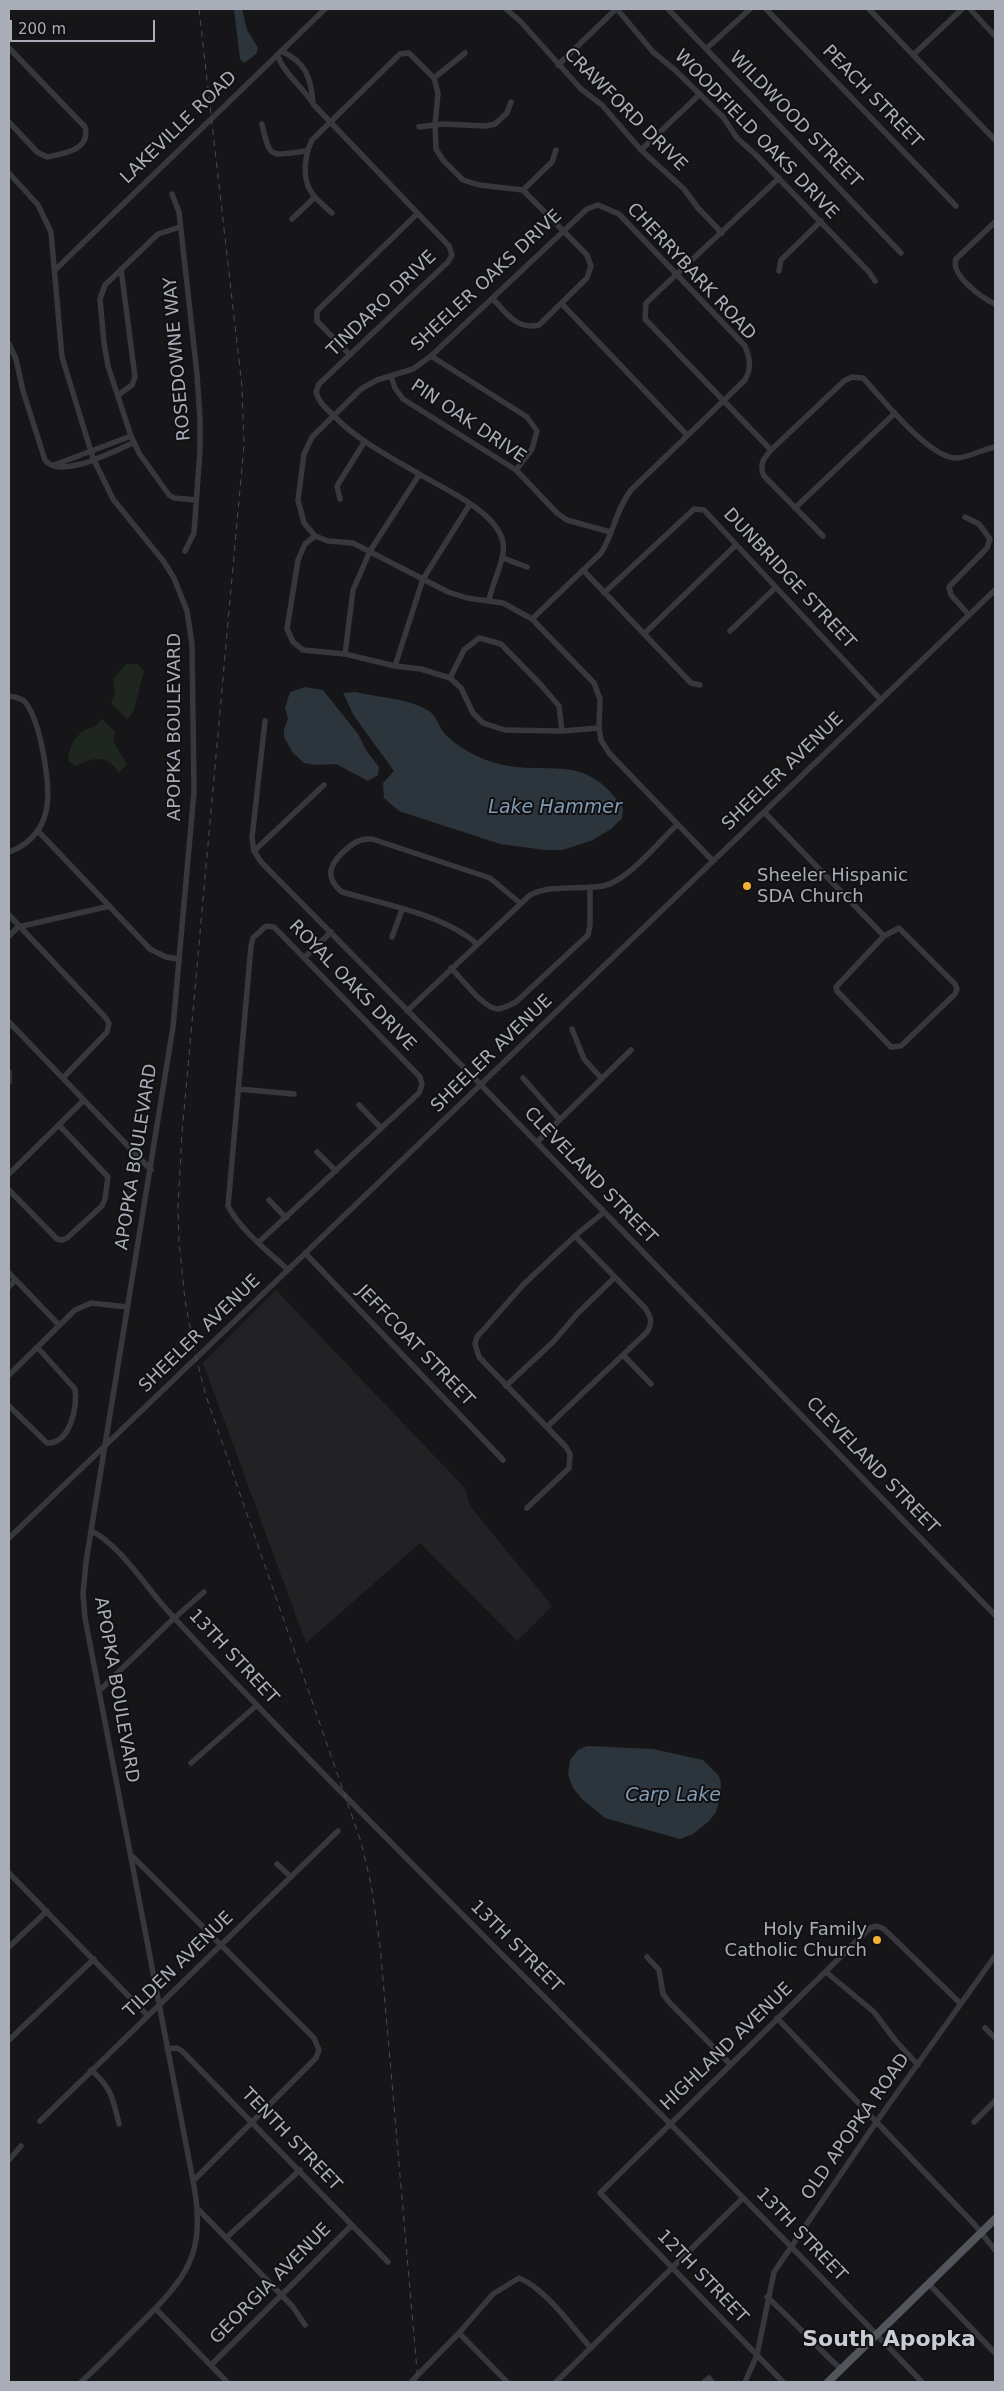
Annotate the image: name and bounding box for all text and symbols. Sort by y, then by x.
scale bar [12,10,158,42]
text: 200 m [18,20,66,38]
street label: PEACH STREET [817,41,927,153]
street label: CRAWFORD DRIVE [559,44,691,176]
street label: WOODFIELD OAKS DRIVE [669,46,843,224]
street label: WILDWOOD STREET [724,47,866,193]
street label: LAKEVILLE ROAD [116,67,242,189]
street label: CHERRYBARK ROAD [622,199,760,345]
street label: SHEELER OAKS DRIVE [407,206,567,356]
street label: TINDARO DRIVE [323,246,441,362]
street label: ROSEDOWNE WAY [160,276,196,442]
street label: PIN OAK DRIVE [406,375,530,469]
street label: DUNBRIDGE STREET [718,504,860,654]
street label: APOPKA BOULEVARD [164,633,186,821]
street label: SHEELER AVENUE [718,709,848,835]
water label: Lake Hammer [488,797,622,819]
place label: Sheeler Hispanic SDA Church [757,865,908,908]
marker: Sheeler Hispanic SDA Church [741,880,753,892]
street label: ROYAL OAKS DRIVE [284,916,420,1056]
street label: SHEELER AVENUE [427,991,557,1117]
street label: APOPKA BOULEVARD [112,1062,162,1252]
street label: CLEVELAND STREET [519,1103,661,1249]
street label: SHEELER AVENUE [135,1271,265,1397]
street label: JEFFCOAT STREET [352,1281,478,1411]
street label: CLEVELAND STREET [801,1393,943,1539]
street label: APOPKA BOULEVARD [89,1595,143,1785]
street label: 13TH STREET [184,1605,282,1709]
water label: Carp Lake [625,1785,721,1807]
street label: 13TH STREET [465,1896,567,1998]
street label: TILDEN AVENUE [120,1907,238,2023]
place label: Holy Family Catholic Church [725,1919,867,1962]
marker: Holy Family Catholic Church [871,1934,883,1946]
street label: HIGHLAND AVENUE [657,1978,797,2116]
street label: OLD APOPKA ROAD [797,2050,915,2204]
street label: TENTH STREET [236,2084,346,2196]
street label: 13TH STREET [751,2184,851,2286]
street label: GEORGIA AVENUE [206,2219,336,2349]
street label: 12TH STREET [652,2226,752,2328]
district label: South Apopka [802,2327,976,2353]

